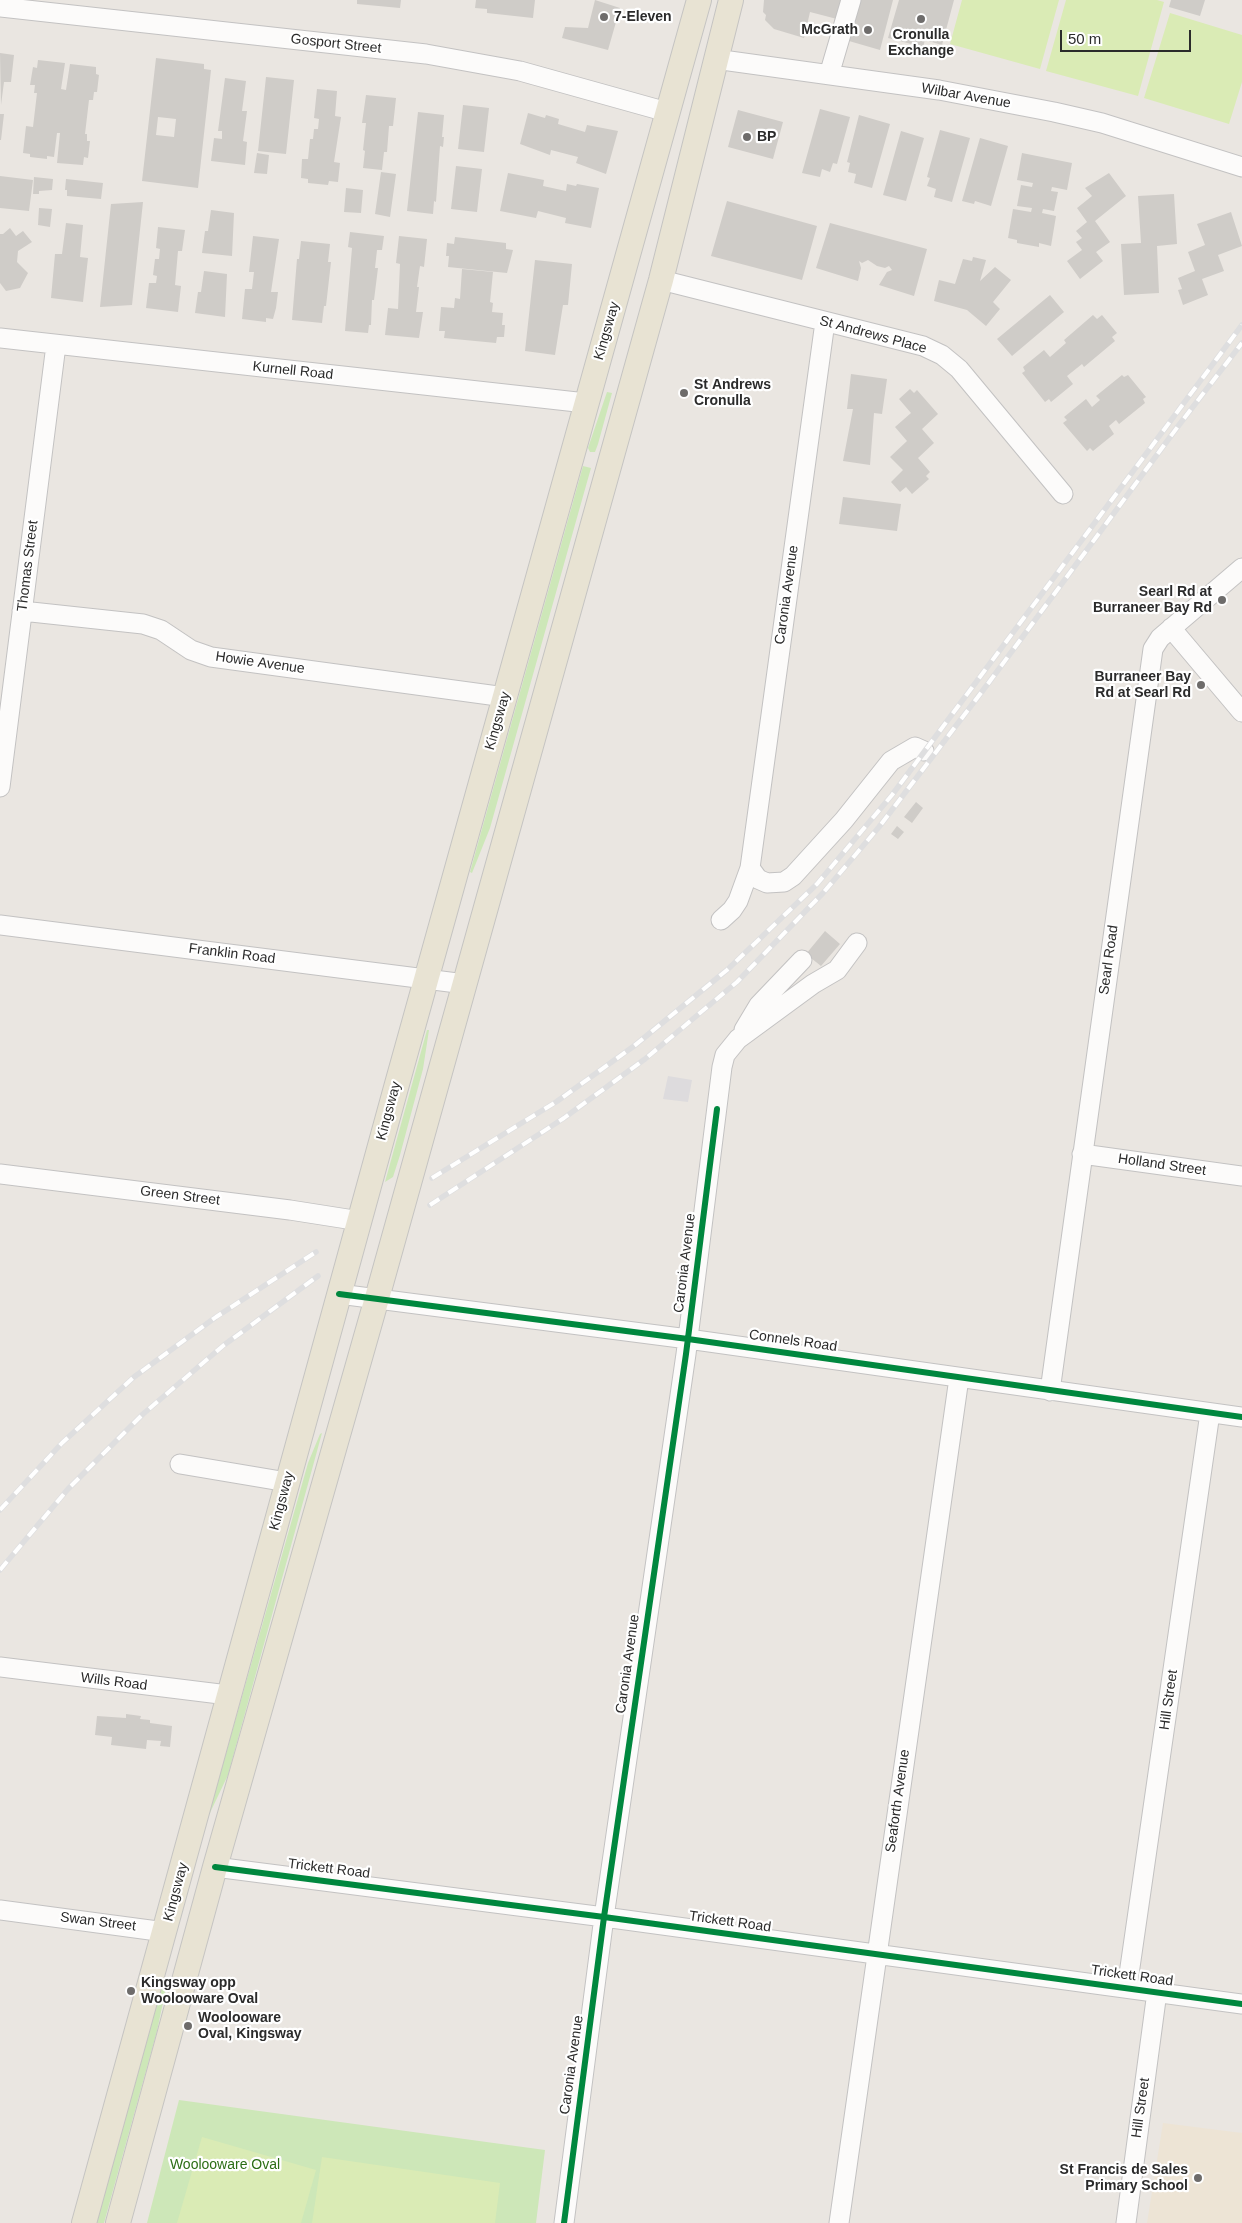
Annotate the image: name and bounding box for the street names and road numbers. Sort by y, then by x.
street label: Gosport Street [290,31,382,57]
street label: Wilbar Avenue [920,80,1012,112]
street label: Kingsway [591,300,623,362]
street label: St Andrews Place [817,313,929,357]
street label: Kurnell Road [252,358,334,384]
street label: Thomas Street [14,519,42,613]
street label: Caronia Avenue [772,544,802,646]
street label: Howie Avenue [214,648,306,678]
street label: Kingsway [482,690,514,752]
street label: Searl Road [1096,924,1122,996]
street label: Franklin Road [188,940,276,968]
street label: Kingsway [373,1080,405,1142]
street label: Holland Street [1117,1151,1207,1179]
street label: Green Street [139,1183,221,1209]
street label: Caronia Avenue [671,1212,699,1314]
street label: Connels Road [748,1327,838,1355]
street label: Kingsway [266,1470,298,1532]
street label: Caronia Avenue [613,1613,643,1715]
street label: Hill Street [1156,1669,1182,1731]
street label: Wills Road [80,1670,148,1694]
street label: Seaforth Avenue [882,1748,914,1854]
street label: Trickett Road [287,1856,371,1882]
street label: Kingsway [160,1861,192,1923]
street label: Trickett Road [688,1908,772,1936]
street label: Swan Street [59,1909,137,1935]
street label: Trickett Road [1090,1962,1174,1990]
street label: Caronia Avenue [557,2014,587,2116]
street label: Hill Street [1128,2077,1154,2139]

